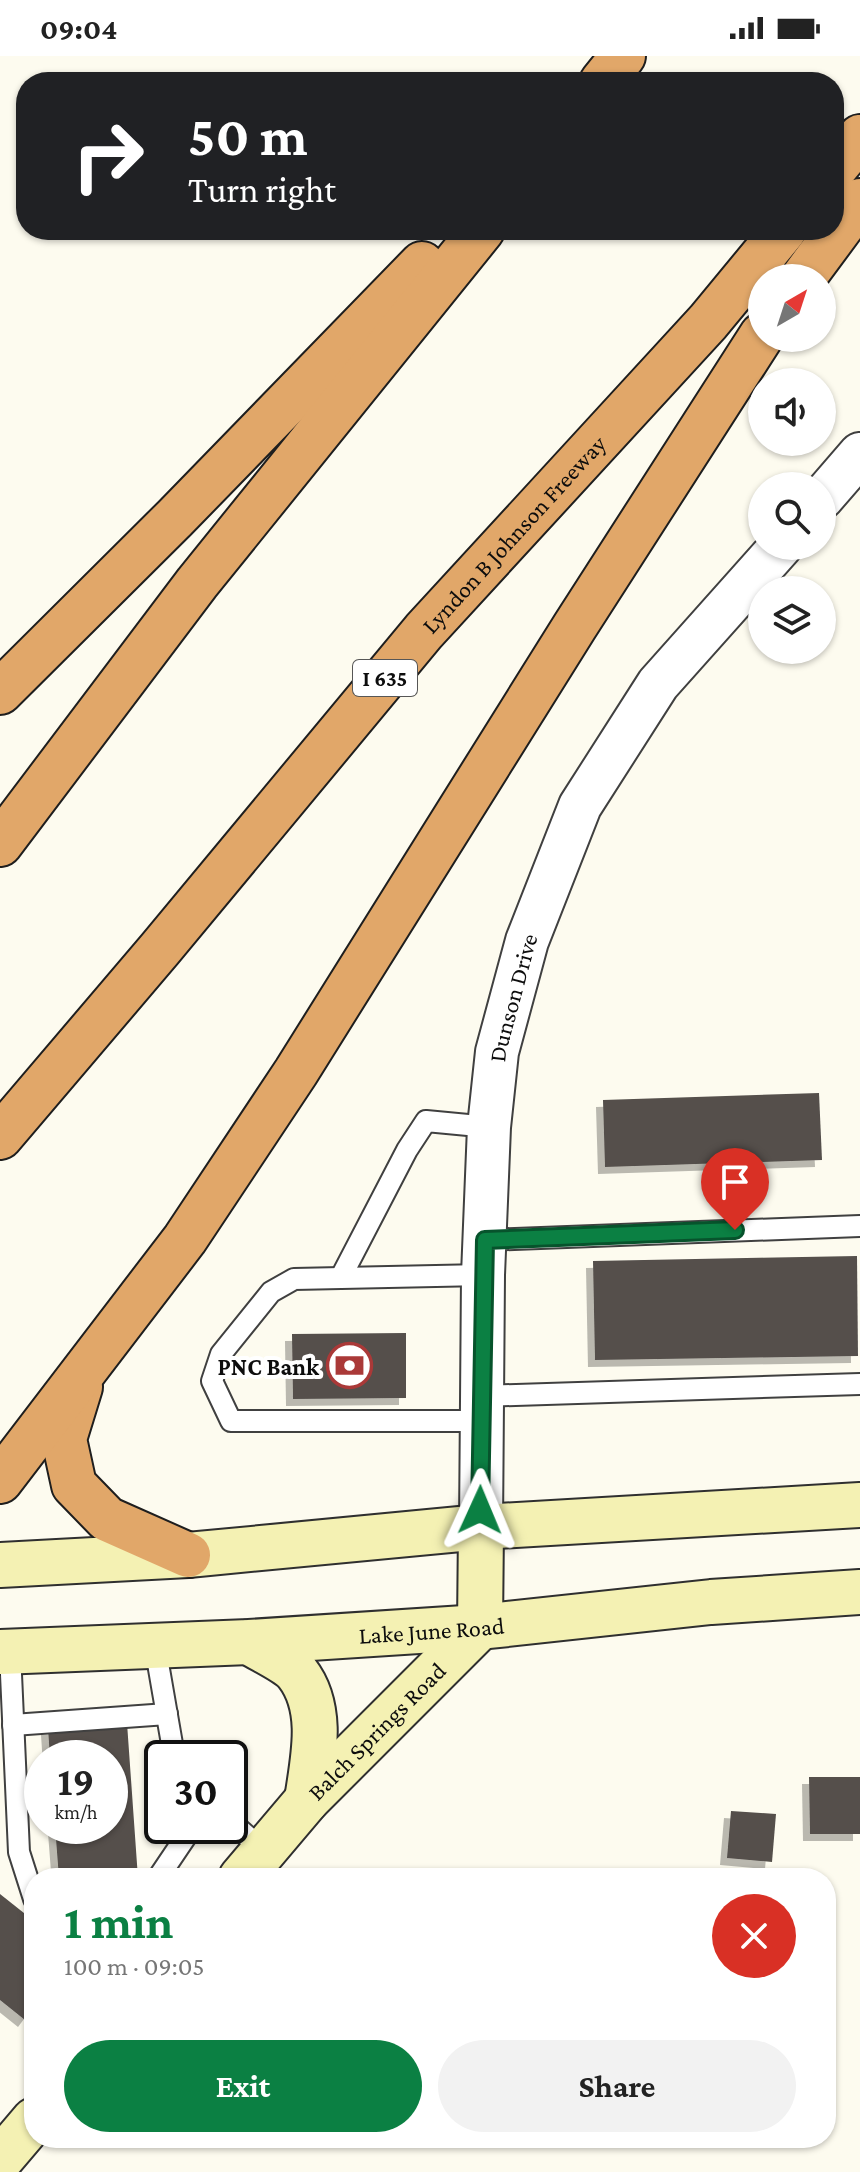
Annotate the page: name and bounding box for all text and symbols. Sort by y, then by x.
text: 09:04 [40,12,117,45]
icon: right [56,104,160,208]
text: 50 m [188,105,308,167]
text: Turn right [188,170,336,210]
north arrow [748,264,836,352]
map controls [748,264,836,664]
button: sound [748,368,836,456]
street label: Lyndon B Johnson Freeway [416,429,611,638]
button: search [748,472,836,560]
button: layers [748,576,836,664]
road number: I 635 [353,660,417,696]
street label: Dunson Drive [483,929,542,1063]
pin [701,1148,769,1230]
icon: arrive [713,1160,757,1204]
bank icon: PNC Bank [326,1342,374,1390]
place label: PNC Bank [218,1353,320,1380]
position arrow [438,1468,522,1552]
street label: Lake June Road [358,1611,506,1648]
street label: Balch Springs Road [302,1656,451,1805]
speed limit sign: 30 [144,1740,248,1844]
text: 19 [58,1759,94,1804]
text: km/h [54,1801,98,1823]
button: close [712,1894,796,1978]
text: 1 min [64,1895,173,1948]
text: 100 m · 09:05 [64,1952,205,1981]
button: Exit [64,2040,422,2132]
button: Share [438,2040,796,2132]

